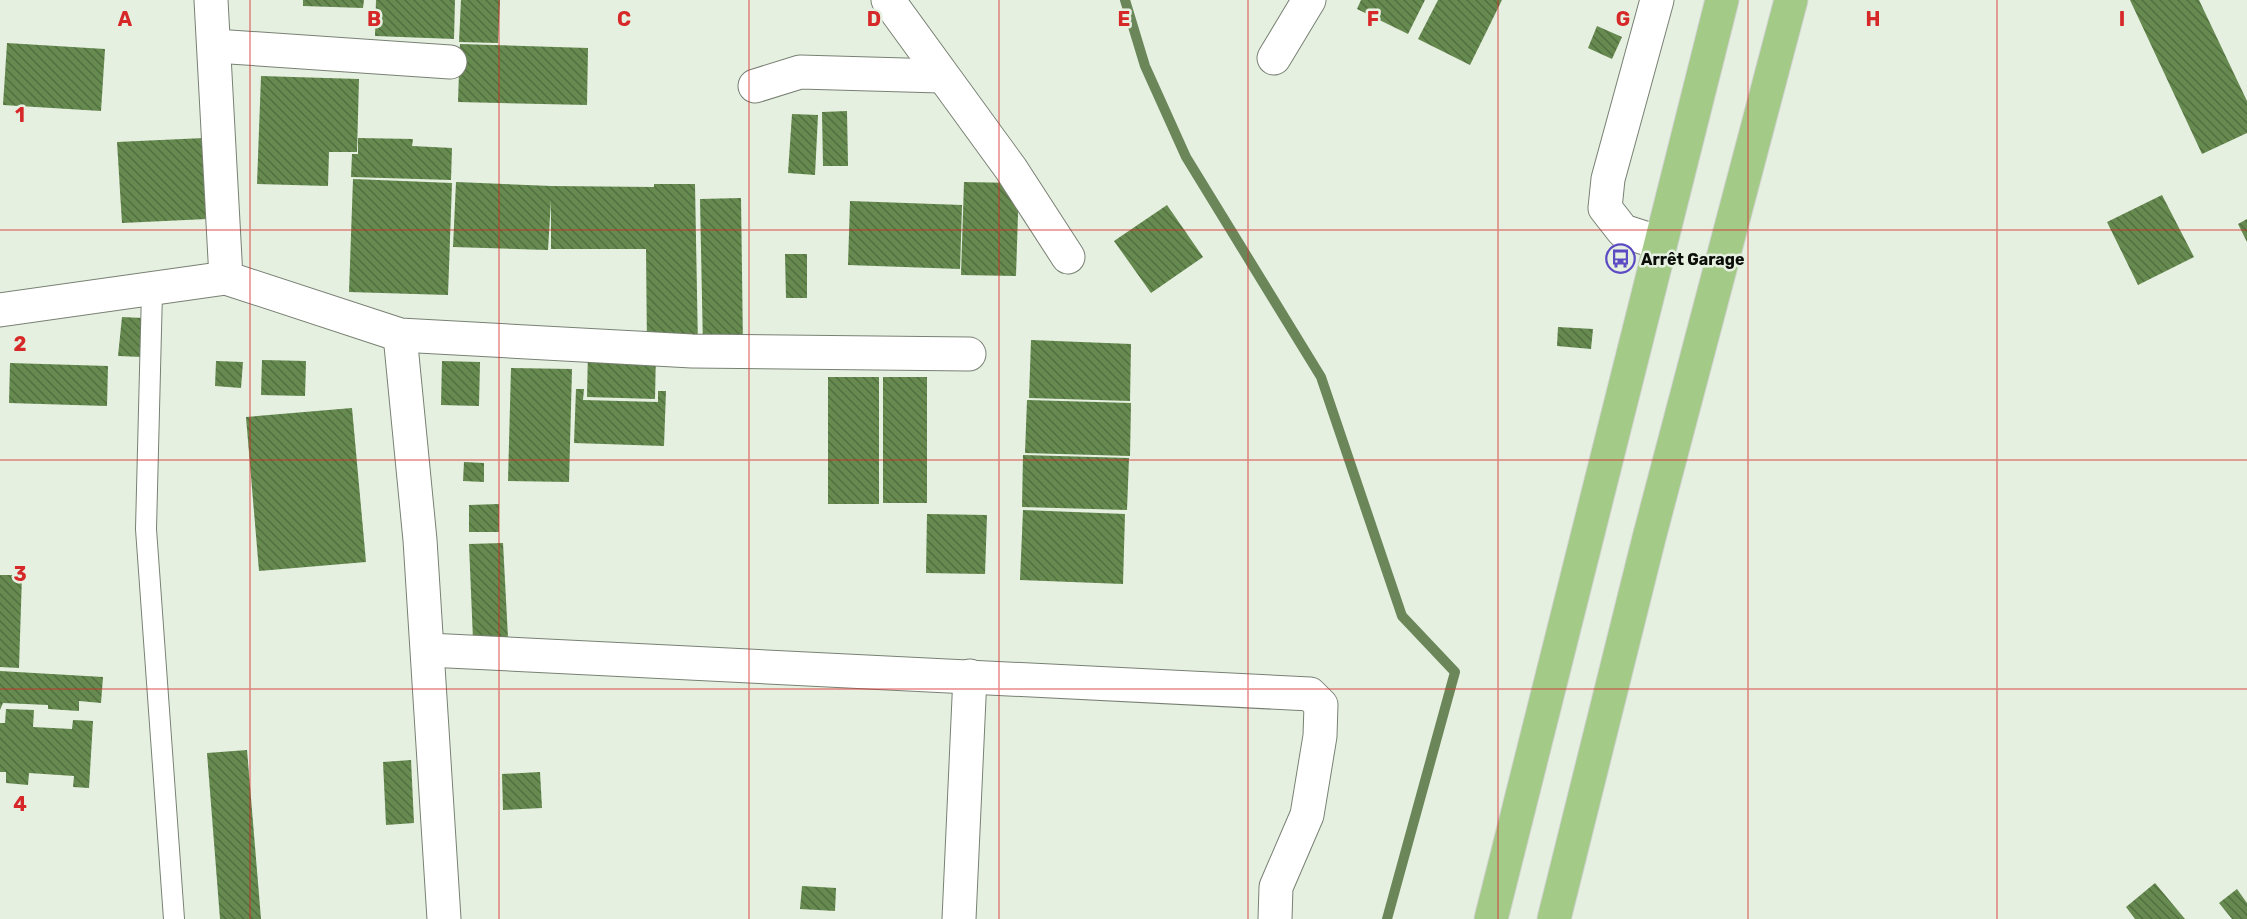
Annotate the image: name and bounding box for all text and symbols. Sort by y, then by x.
text: A [118,7,133,31]
text: B [367,7,381,31]
text: C [617,7,631,31]
text: D [867,7,881,31]
text: E [1118,7,1130,31]
text: F [1367,7,1379,31]
text: G [1616,7,1630,31]
text: H [1866,7,1880,31]
text: I [2119,7,2125,31]
text: 1 [15,103,25,127]
bus stop icon: Arrêt Garage [1604,243,1636,275]
place label: Arrêt Garage [1641,250,1744,269]
text: 2 [14,332,27,356]
text: 3 [13,562,27,586]
text: 4 [13,792,27,816]

